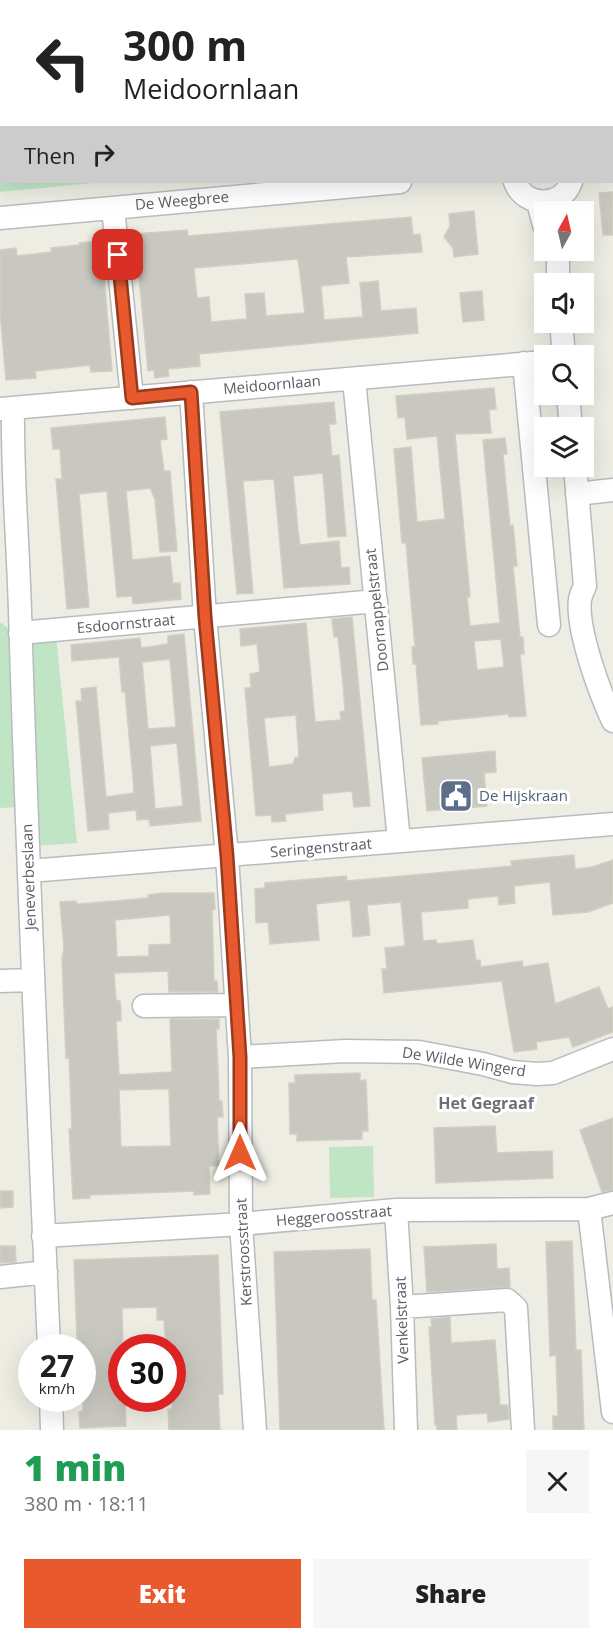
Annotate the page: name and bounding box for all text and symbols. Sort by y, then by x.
text: 300 m [123,16,247,73]
icon: left [24,24,102,102]
text: Meidoornlaan [123,70,299,107]
icon: right [87,138,120,171]
text: Then [24,140,75,170]
street label: De Weegbree [134,186,230,214]
north arrow [534,201,594,261]
map controls [534,201,594,477]
pin [92,229,143,280]
icon: arrive [101,238,134,271]
button: sound [534,273,594,333]
button: search [534,345,594,405]
street label: Meidoornlaan [222,370,322,398]
button: layers [534,417,594,477]
street label: Doornappelstraat [360,547,392,673]
street label: Esdoornstraat [76,609,176,637]
public building icon: De Hijskraan [438,778,474,814]
place label: De Hijskraan [479,785,568,805]
street label: Jeneverbeslaan [16,823,40,933]
street label: Seringenstraat [269,833,373,861]
street label: De Wilde Wingerd [401,1041,527,1081]
district label: Het Gegraaf [438,1092,535,1114]
position arrow [208,1121,272,1185]
street label: Kerstroosstraat [230,1198,256,1307]
street label: Heggeroosstraat [275,1200,393,1230]
street label: Venkelstraat [389,1276,413,1364]
speed limit sign: 30 [108,1334,186,1412]
text: 27 [40,1345,74,1386]
text: km/h [39,1378,75,1398]
text: 1 min [24,1443,126,1492]
button: close [526,1450,589,1513]
text: 380 m · 18:11 [24,1490,149,1517]
button: Exit [24,1559,301,1628]
button: Share [313,1559,589,1628]

